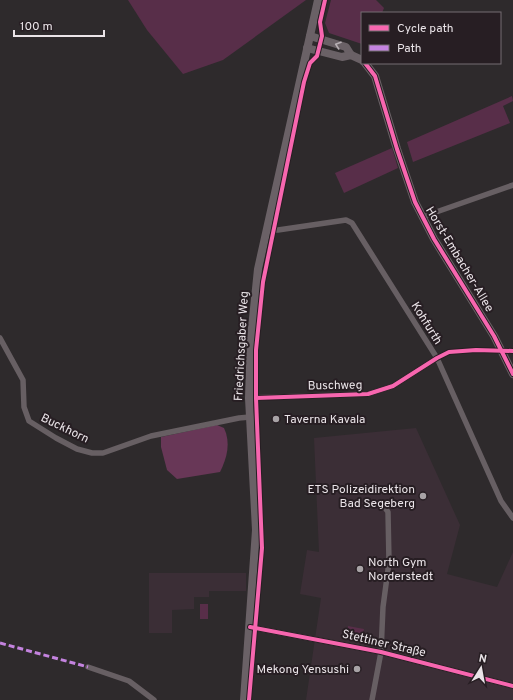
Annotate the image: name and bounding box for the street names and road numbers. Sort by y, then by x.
street label: Horst-Embacher-Allee [421,204,497,315]
street label: Friedrichsgaber Weg [231,291,253,401]
street label: Kohfurth [407,299,446,348]
street label: Buschweg [308,378,362,394]
street label: Buckhorn [38,410,91,447]
street label: Stettiner Straße [340,627,427,661]

